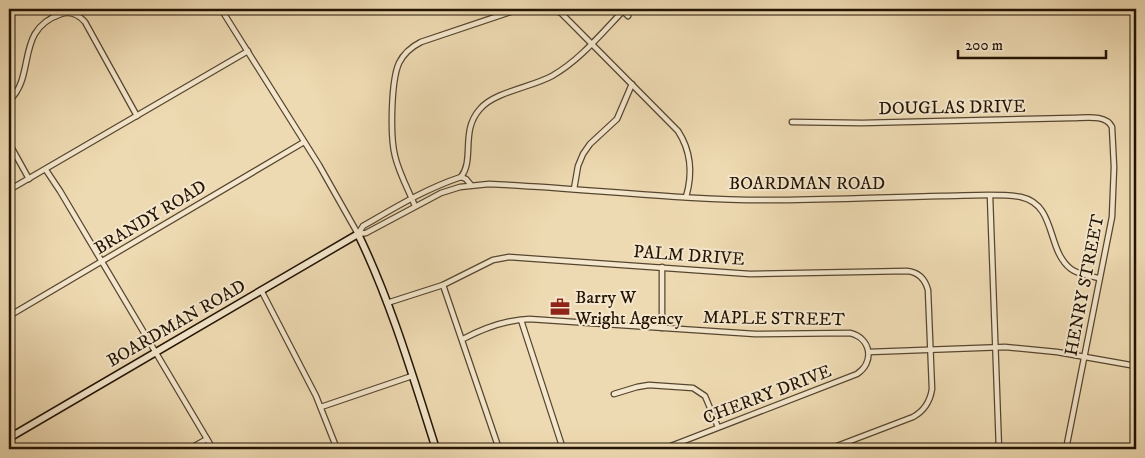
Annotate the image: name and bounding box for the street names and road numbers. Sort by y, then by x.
street label: DOUGLAS DRIVE [878,96,1026,120]
street label: BOARDMAN ROAD [729,173,885,195]
street label: BRANDY ROAD [90,176,211,260]
street label: HENRY STREET [1060,212,1110,358]
street label: PALM DRIVE [633,241,746,271]
street label: BOARDMAN ROAD [103,275,250,373]
street label: MAPLE STREET [703,307,846,331]
street label: CHERRY DRIVE [700,360,835,429]

